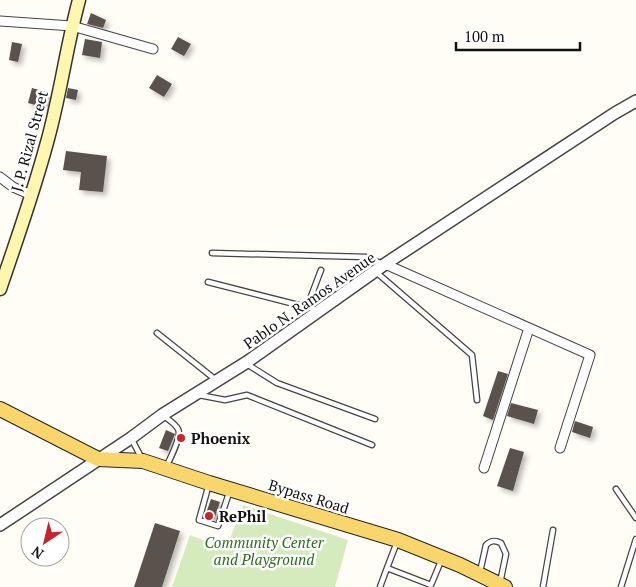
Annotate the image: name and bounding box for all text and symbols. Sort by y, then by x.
scale bar [456,20,580,52]
text: 100 m [464,26,505,46]
street label: J. P. Rizal Street [6,88,52,194]
street label: Pablo N. Ramos Avenue [239,247,379,353]
place label: Phoenix [191,428,251,448]
marker: Phoenix [175,432,187,444]
street label: Bypass Road [266,474,352,518]
place label: RePhil [219,506,266,526]
marker: RePhil [203,510,215,522]
north arrow [20,517,70,567]
park label: Community Center and Playground [204,532,325,569]
text: N [27,542,47,564]

